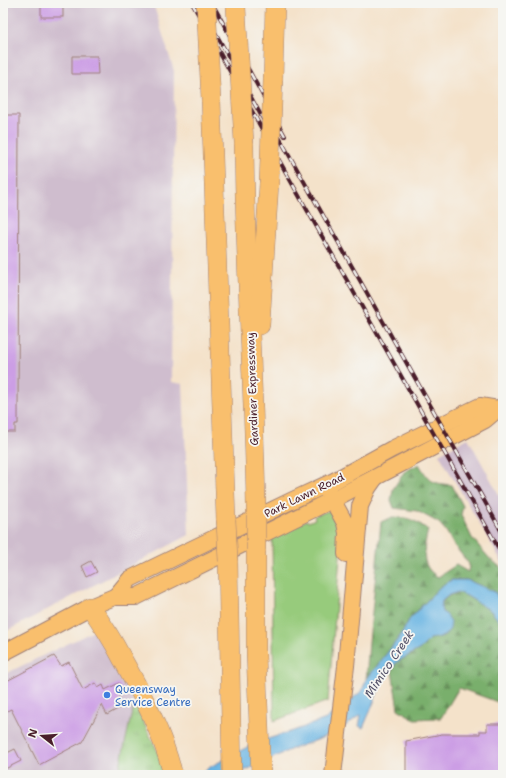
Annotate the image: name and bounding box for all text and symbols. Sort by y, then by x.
street label: Gardiner Expressway [243,332,262,446]
street label: Park Lawn Road [262,470,347,521]
water label: Mimico Creek [360,627,418,701]
place label: Queensway Service Centre [115,682,191,710]
marker: Queensway Service Centre [102,690,112,700]
north arrow [22,716,62,756]
text: N [24,727,41,740]

